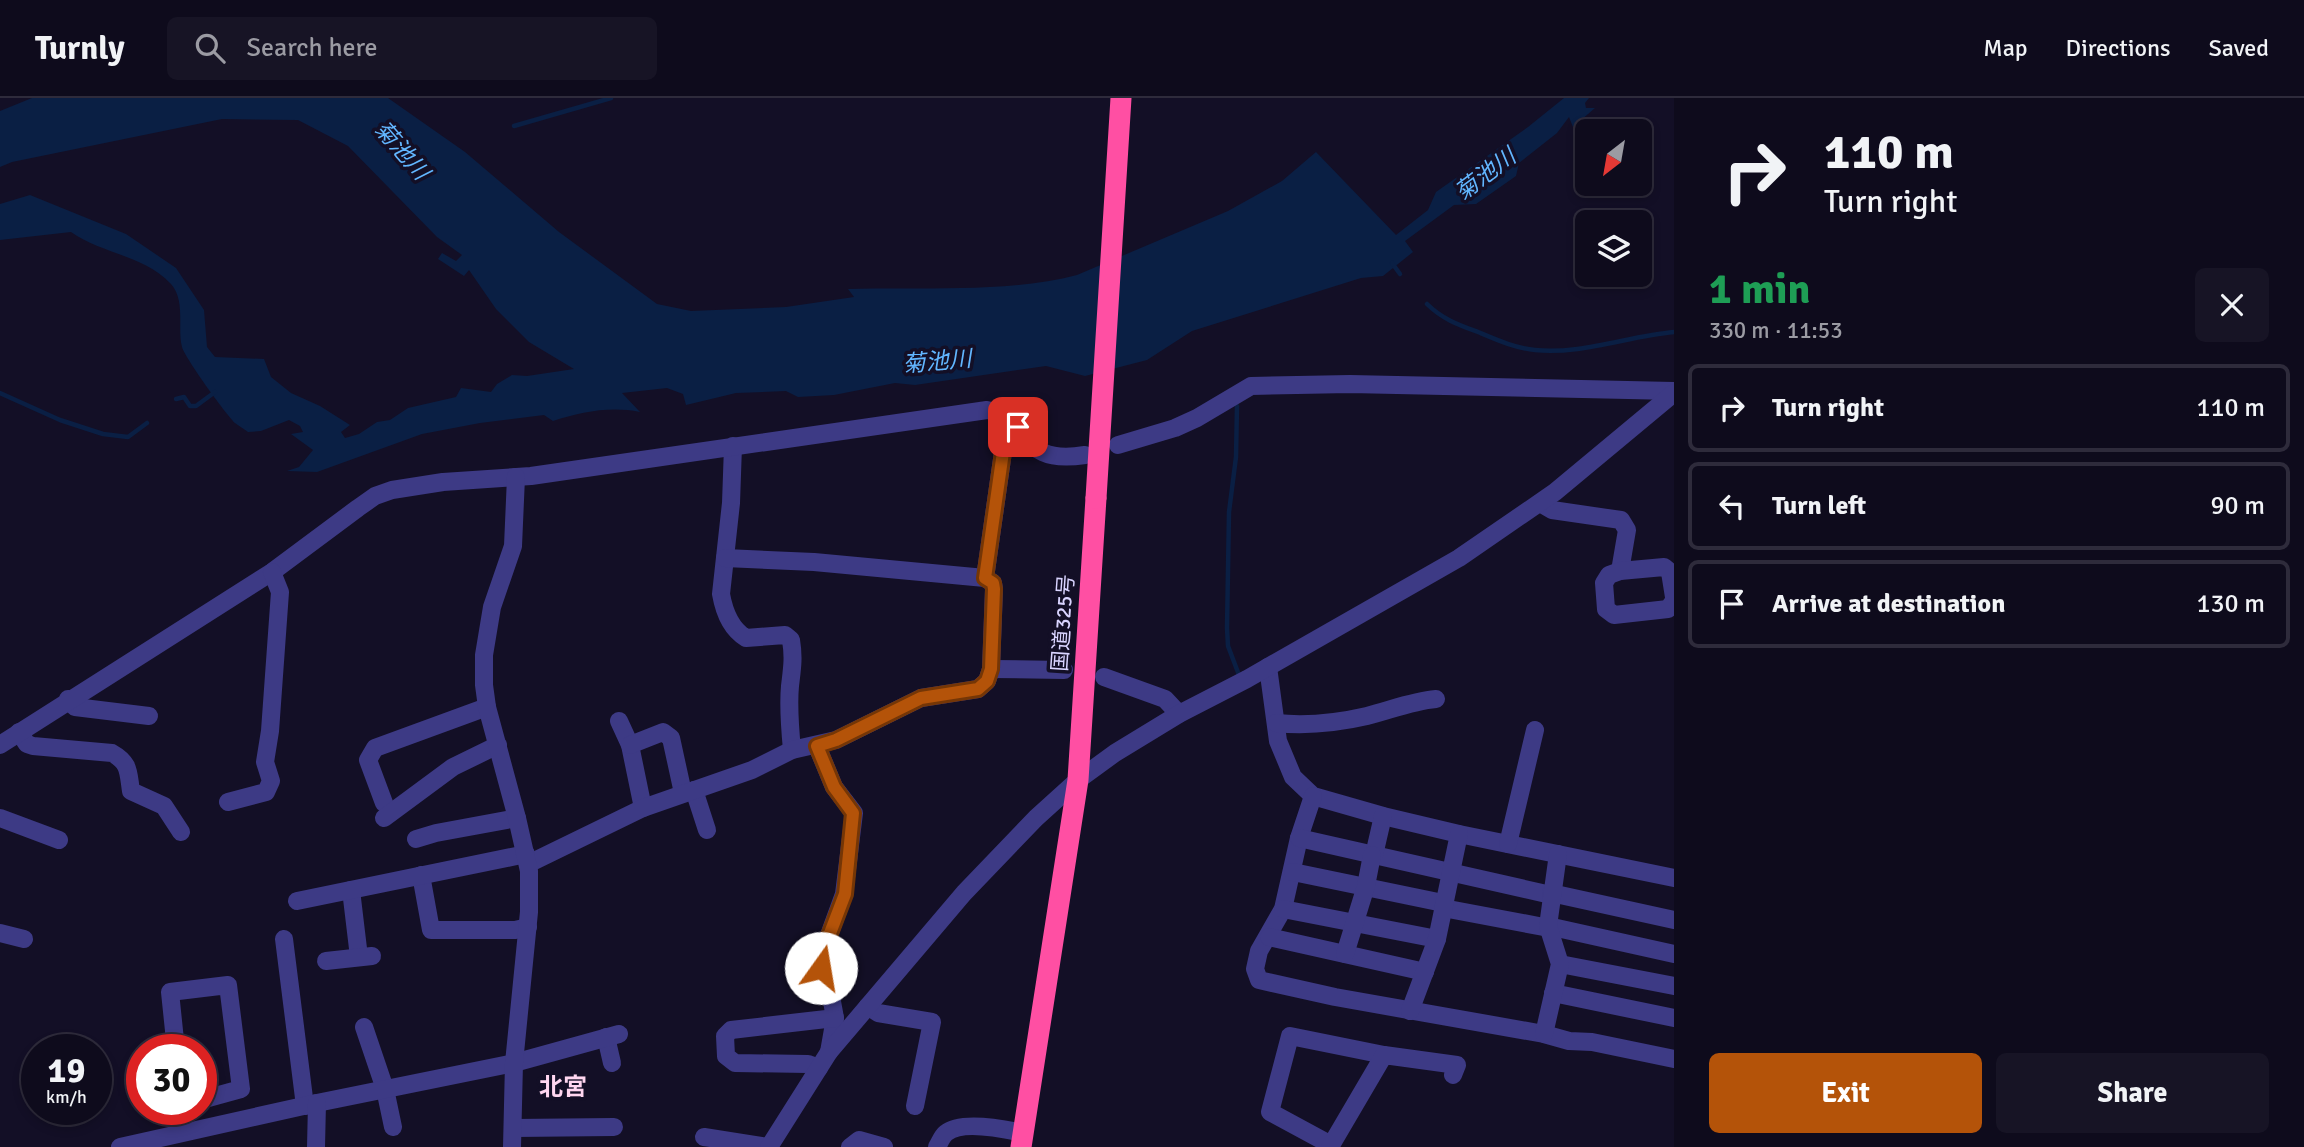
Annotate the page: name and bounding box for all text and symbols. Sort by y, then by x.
search box [167,17,657,80]
text: Turnly [35,28,125,69]
icon: search [191,29,229,67]
text: Search here [247,32,378,64]
text: Map [1983,33,2028,63]
text: Directions [2066,33,2171,63]
text: Saved [2209,33,2269,63]
water label: 菊池川 [368,115,437,188]
north arrow [1575,119,1652,196]
map controls [1575,119,1652,287]
text: 110 m [1824,122,1954,182]
icon: right [1709,126,1800,217]
water label: 菊池川 [1449,140,1524,207]
text: Turn right [1824,182,1957,221]
button: layers [1575,210,1652,287]
text: 1 min [1709,264,1810,315]
button: close [2195,268,2269,342]
text: 330 m · 11:53 [1709,316,1843,345]
water label: 菊池川 [901,344,976,379]
icon: right [1713,389,1751,427]
text: Turn right [1772,392,1884,424]
text: 110 m [2196,392,2265,424]
pin [988,397,1048,457]
icon: arrive [999,408,1037,446]
icon: left [1713,487,1751,525]
text: Turn left [1772,490,1866,522]
text: 90 m [2210,490,2265,522]
street label: 国道325号 [1047,574,1079,672]
icon: arrive [1713,585,1751,623]
text: Arrive at destination [1772,588,2005,620]
text: 130 m [2196,588,2265,620]
position arrow [784,931,858,1005]
speed limit sign: 30 [126,1034,217,1125]
text: 19 [48,1049,85,1092]
button: Exit [1709,1053,1982,1133]
button: Share [1996,1053,2269,1133]
district label: 北宮 [539,1072,587,1102]
text: km/h [46,1086,87,1108]

